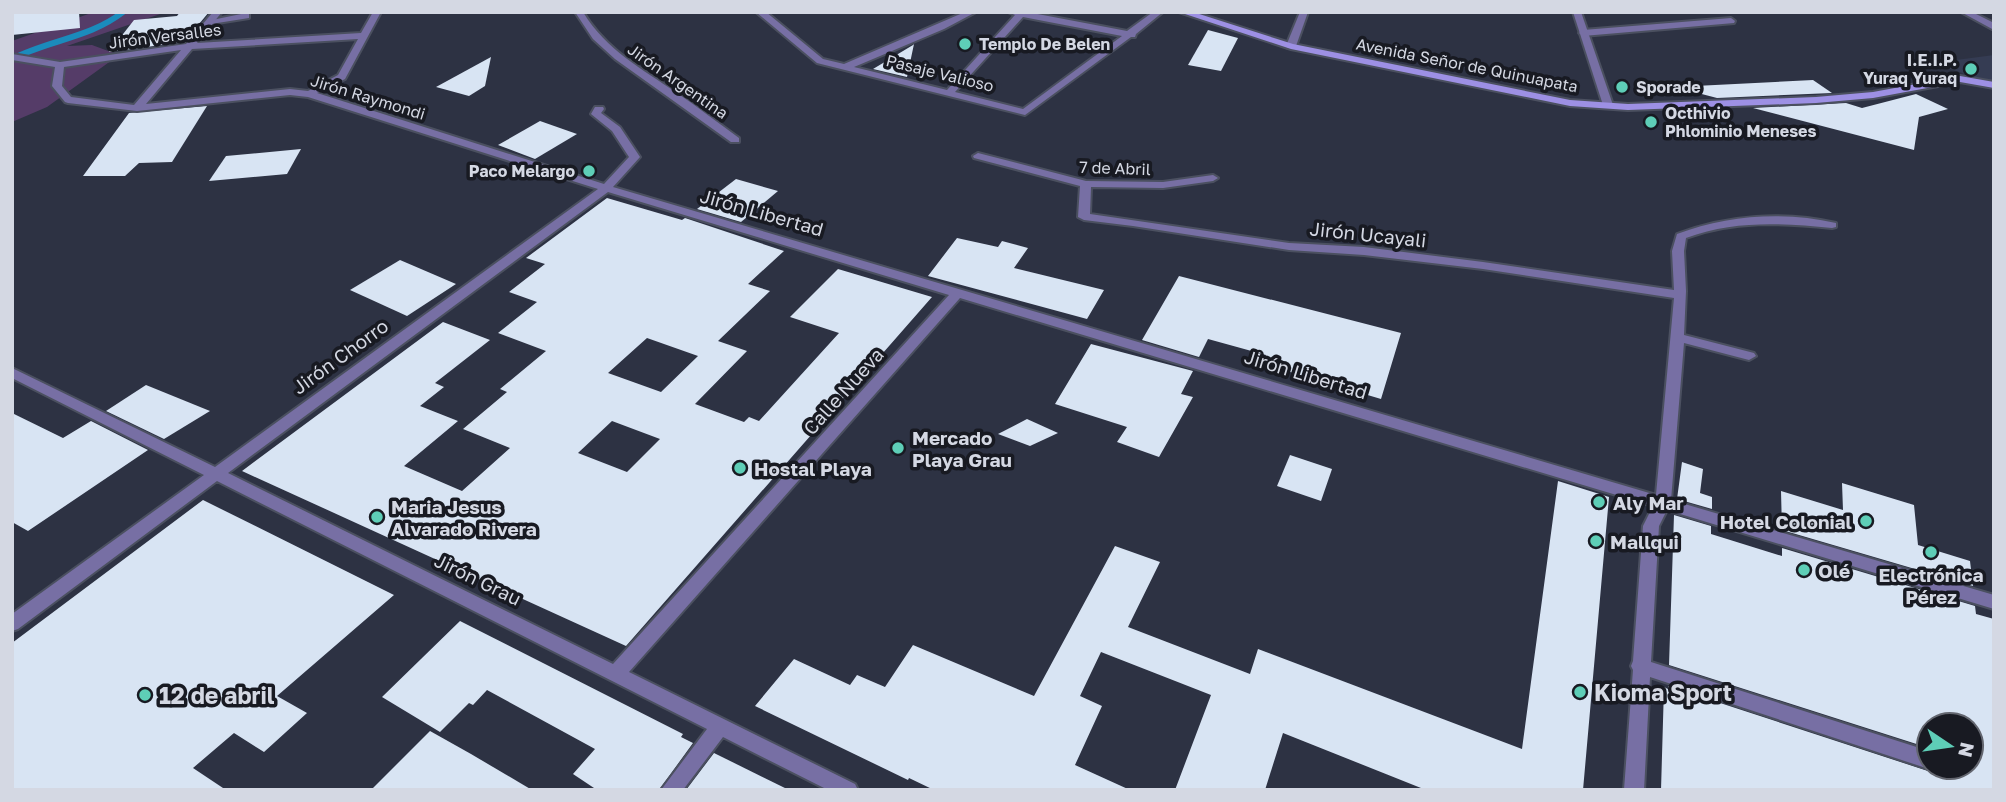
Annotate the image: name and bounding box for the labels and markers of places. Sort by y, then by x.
place label: Templo De Belen [979,34,1110,54]
marker: Templo De Belen [957,36,973,52]
place label: I.E.I.P. Yuraq Yuraq [1863,50,1957,88]
marker: I.E.I.P. Yuraq Yuraq [1963,61,1979,77]
place label: Sporade [1636,77,1701,97]
marker: Sporade [1614,79,1630,95]
place label: Octhivio Phlominio Meneses [1665,103,1817,141]
marker: Octhivio Phlominio Meneses [1643,114,1659,130]
place label: Paco Melargo [469,161,575,181]
marker: Paco Melargo [581,163,597,179]
place label: Mercado Playa Grau [912,426,1012,471]
marker: Mercado Playa Grau [890,440,906,456]
place label: Hostal Playa [754,457,872,480]
marker: Hostal Playa [732,460,748,476]
place label: Aly Mar [1613,491,1684,514]
marker: Aly Mar [1591,494,1607,510]
place label: Maria Jesus Alvarado Rivera [391,495,537,540]
marker: Maria Jesus Alvarado Rivera [369,509,385,525]
place label: Hotel Colonial [1720,510,1852,533]
marker: Hotel Colonial [1858,513,1874,529]
place label: Mallqui [1610,530,1679,553]
marker: Mallqui [1588,533,1604,549]
marker: Electrónica Pérez [1923,544,1939,560]
place label: Olé [1818,559,1850,582]
marker: Olé [1796,562,1812,578]
place label: Electrónica Pérez [1878,563,1984,608]
place label: Kioma Sport [1594,678,1732,706]
place label: 12 de abril [159,681,275,709]
marker: Kioma Sport [1572,684,1588,700]
marker: 12 de abril [137,687,153,703]

